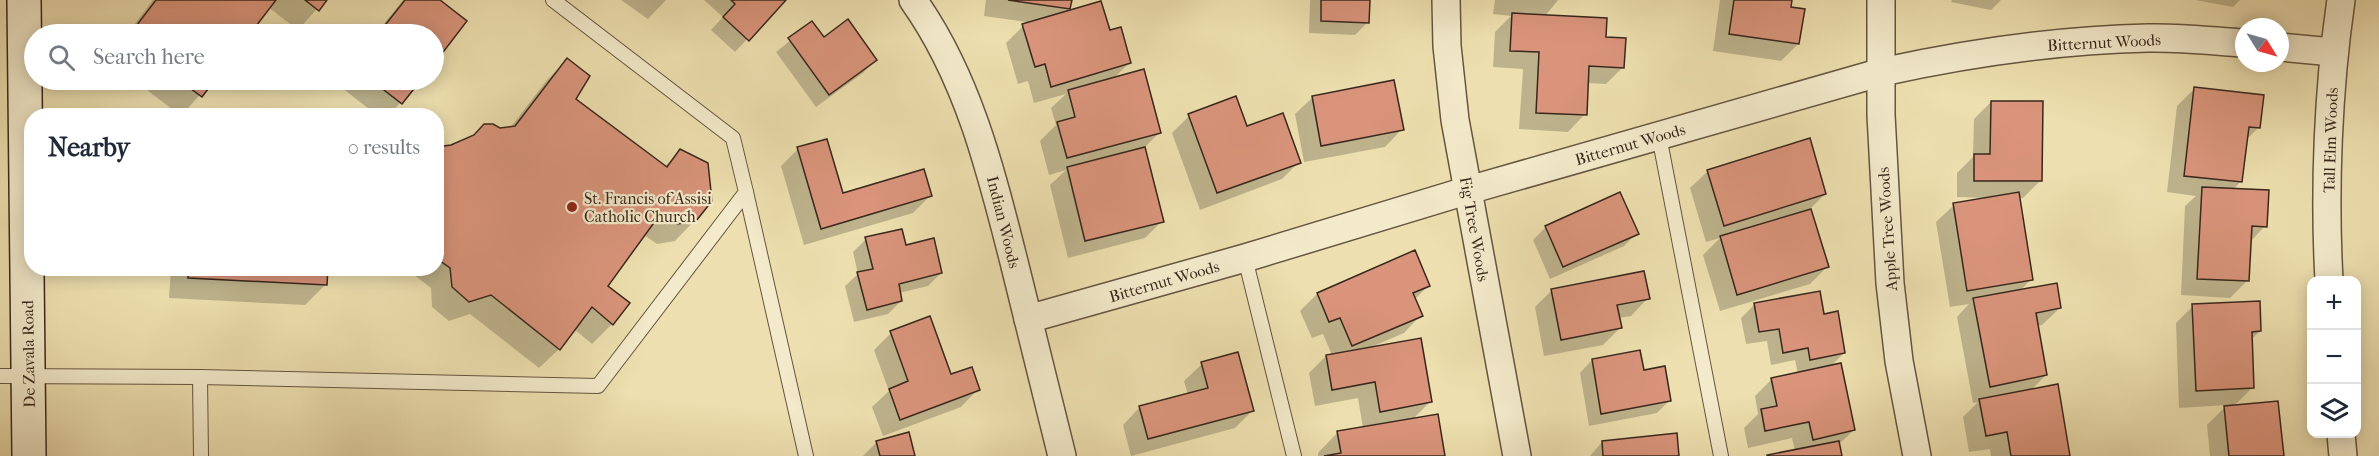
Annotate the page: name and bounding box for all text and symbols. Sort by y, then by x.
north arrow [2235,18,2289,72]
search box [24,24,444,90]
street label: Bitternut Woods [2047,30,2161,55]
icon: search [45,41,78,74]
text: Search here [93,44,205,70]
street label: Tall Elm Woods [2319,87,2342,193]
street label: Bitternut Woods [1573,120,1688,169]
text: Nearby [48,132,130,163]
text: 0 results [348,136,420,159]
street label: Apple Tree Woods [1874,166,1901,293]
street label: Indian Woods [983,174,1024,270]
street label: Fig Tree Woods [1456,175,1493,283]
place label: St. Francis of Assisi Catholic Church [584,189,712,226]
marker: St. Francis of Assisi Catholic Church [565,200,579,214]
street label: Bitternut Woods [1107,257,1222,306]
map controls [2307,276,2361,438]
button: + [2307,276,2361,330]
street label: De Zavala Road [18,300,39,408]
button: − [2307,330,2361,384]
button: layers [2307,384,2361,438]

